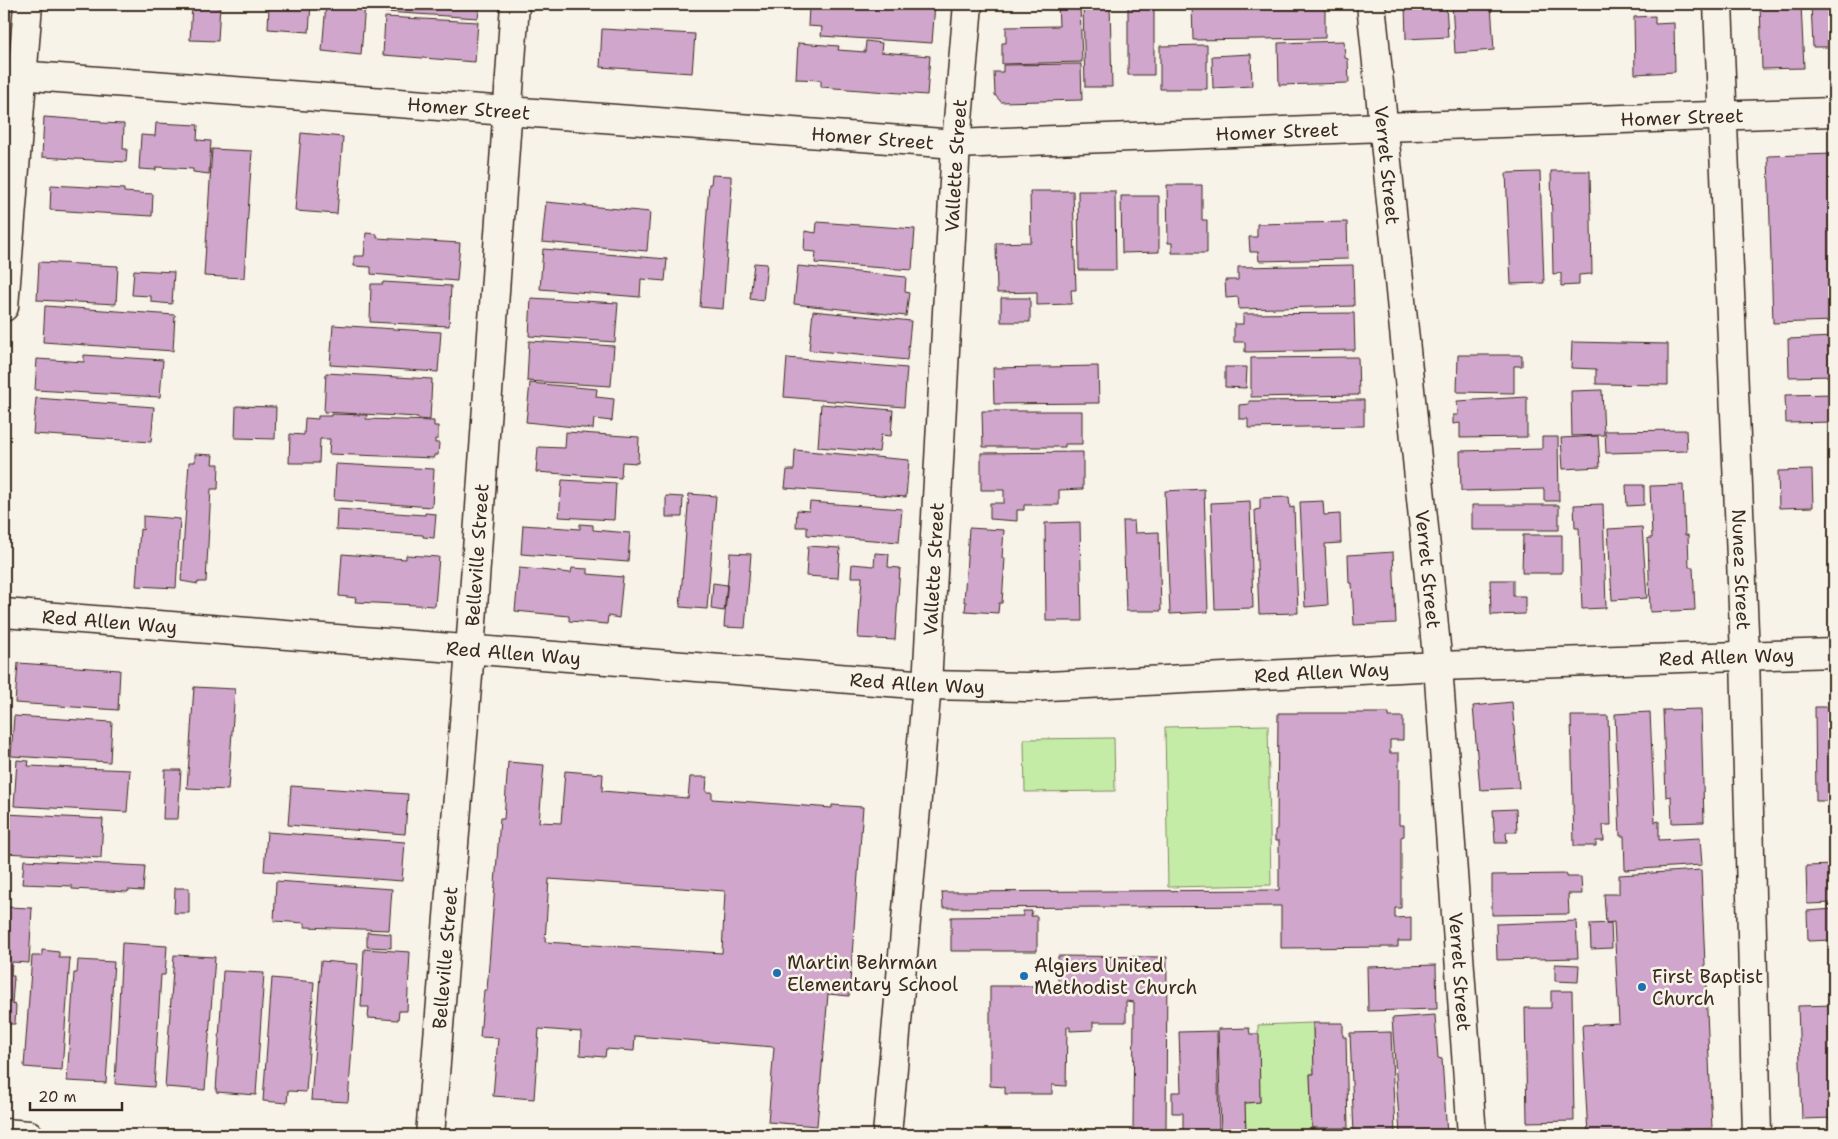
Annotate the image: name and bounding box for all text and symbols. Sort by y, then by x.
street label: Homer Street [406,91,531,125]
street label: Vallette Street [939,98,972,233]
street label: Homer Street [1620,103,1744,132]
street label: Verret Street [1369,105,1406,226]
street label: Homer Street [1215,116,1339,146]
street label: Homer Street [810,121,935,155]
street label: Belleville Street [459,483,494,627]
street label: Vallette Street [917,502,949,636]
street label: Verret Street [1410,508,1447,630]
street label: Nunez Street [1726,509,1756,631]
street label: Red Allen Way [41,604,178,639]
street label: Red Allen Way [445,635,582,670]
street label: Red Allen Way [1658,642,1795,671]
street label: Red Allen Way [1254,656,1390,688]
street label: Red Allen Way [849,667,985,699]
street label: Belleville Street [426,885,463,1030]
street label: Verret Street [1443,911,1477,1032]
place label: Martin Behrman Elementary School [787,950,958,997]
place label: Algiers United Methodist Church [1034,953,1197,1000]
place label: First Baptist Church [1652,964,1763,1011]
marker: Martin Behrman Elementary School [771,967,783,979]
marker: Algiers United Methodist Church [1018,970,1030,982]
marker: First Baptist Church [1636,981,1648,993]
scale bar [30,1079,122,1111]
text: 20 m [38,1087,77,1107]

